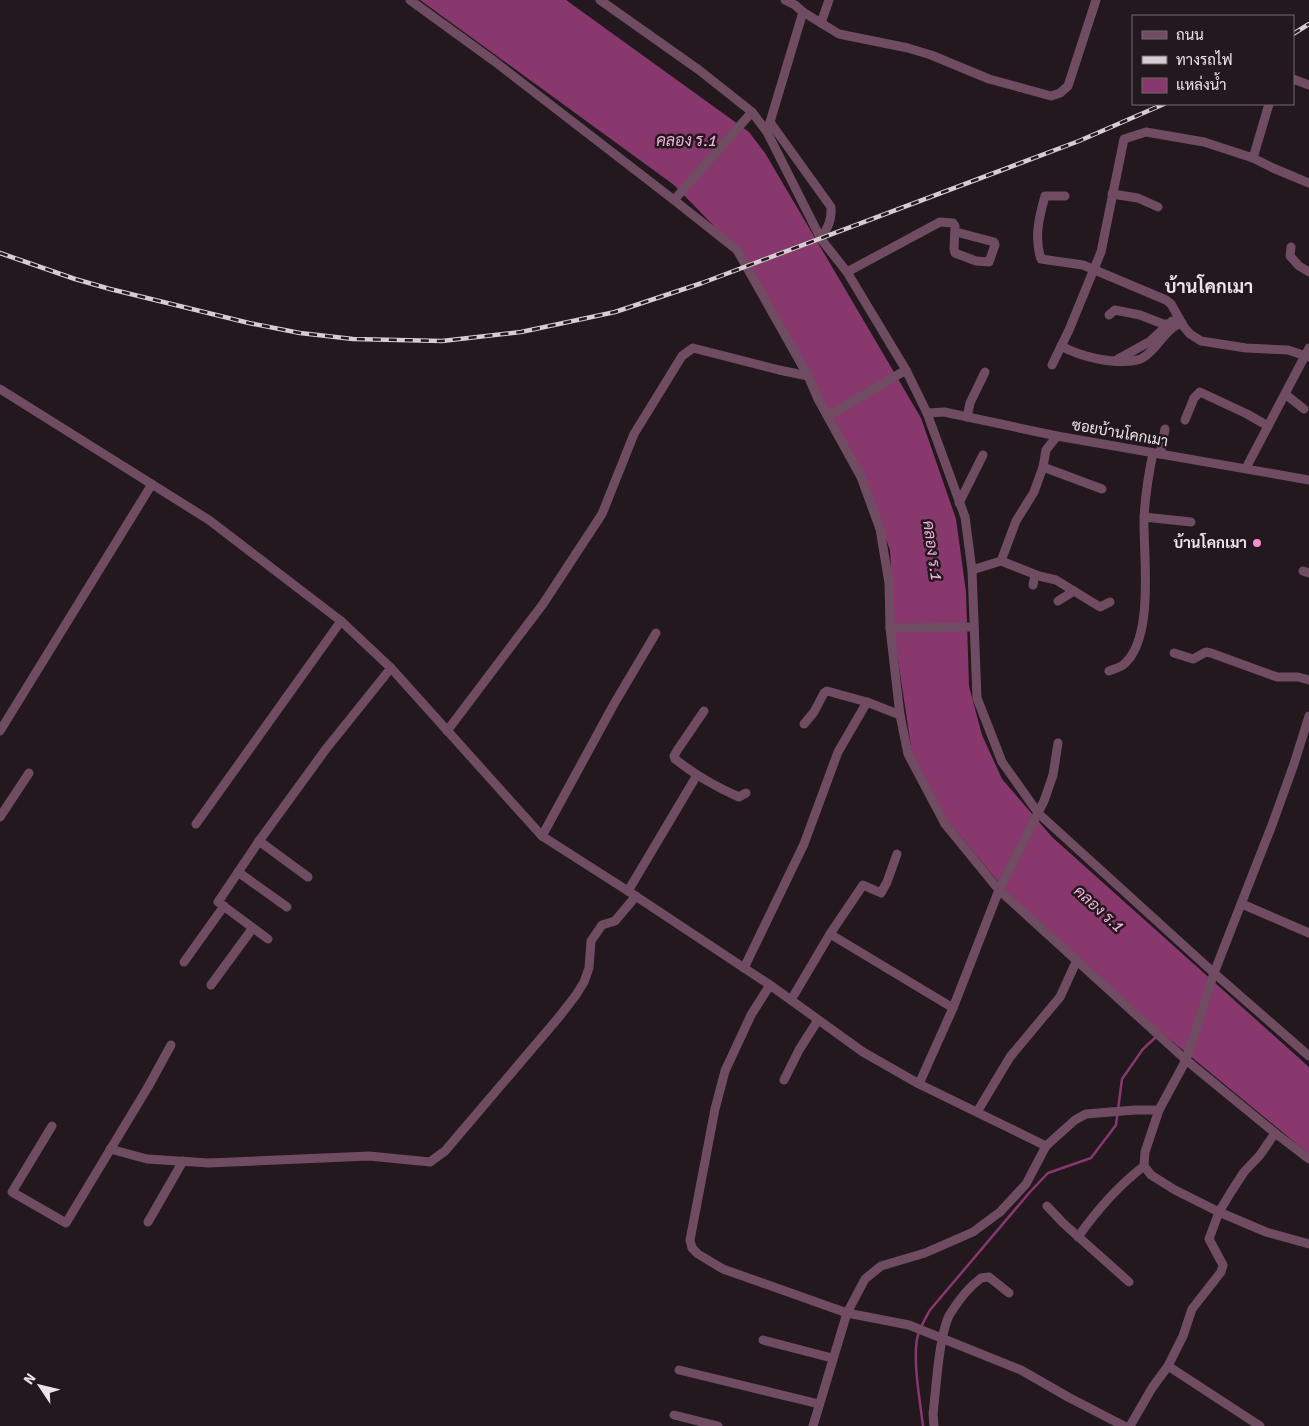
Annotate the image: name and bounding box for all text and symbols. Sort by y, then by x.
legend [1132,15,1294,105]
text: ถนน [1176,26,1204,44]
text: ทางรถไฟ [1176,50,1233,69]
text: แหล่งน้ำ [1176,72,1227,94]
water label: คลอง ร.1 [656,131,716,151]
district label: บ้านโคกเมา [1165,274,1253,298]
street label: ซอยบ้านโคกเมา [1070,415,1170,450]
water label: คลอง ร.1 [918,519,946,581]
place label: บ้านโคกเมา [1173,532,1247,552]
marker: บ้านโคกเมา [1251,537,1263,549]
water label: คลอง ร.1 [1069,881,1127,936]
north arrow [15,1361,65,1411]
text: N [20,1370,40,1388]

